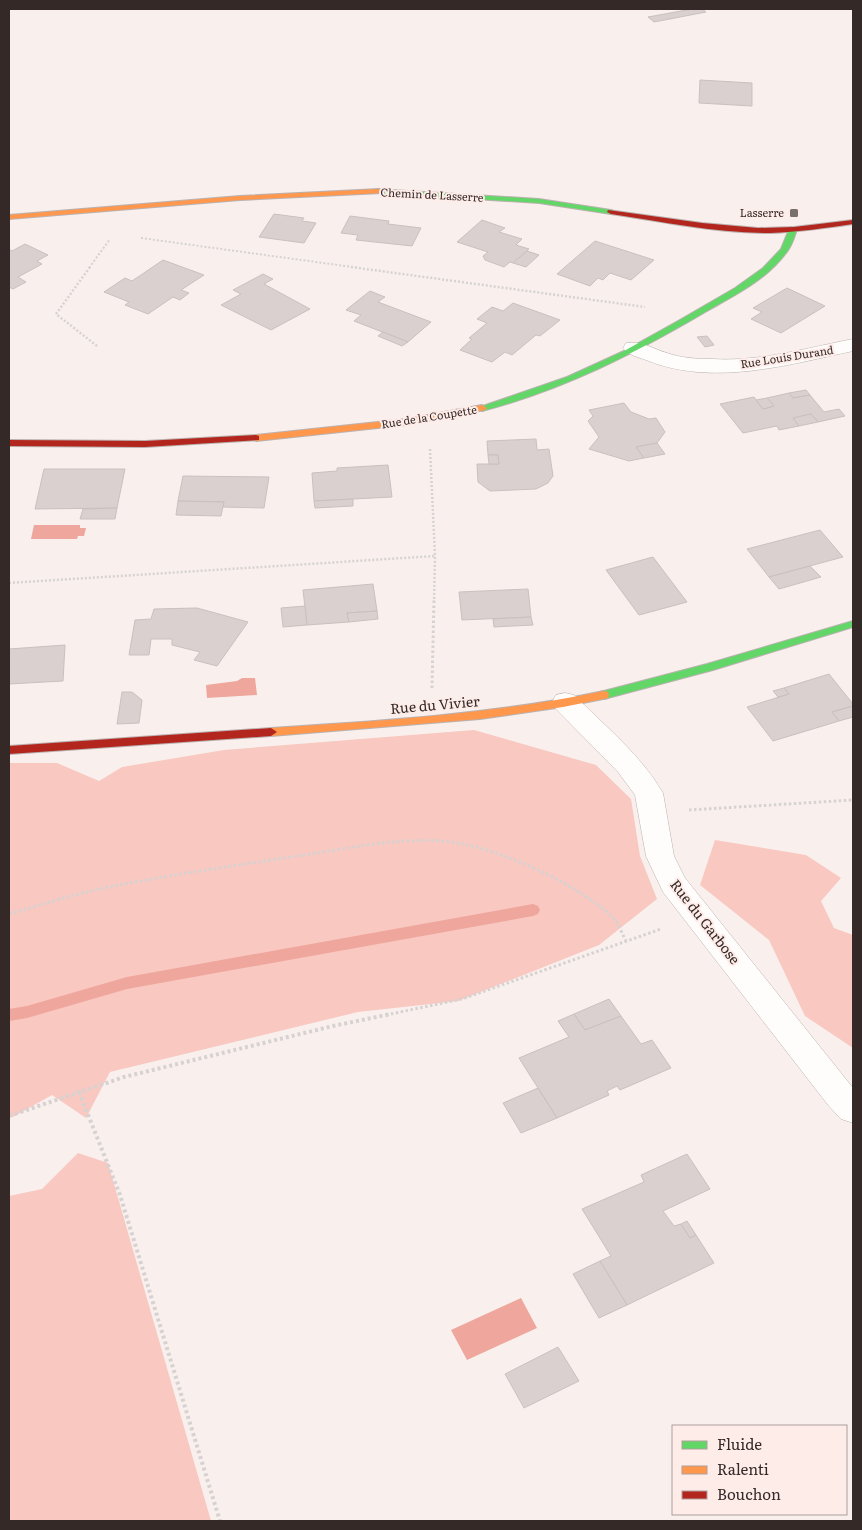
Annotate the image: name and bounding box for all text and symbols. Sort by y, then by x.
street label: Chemin de Lasserre [380,183,484,205]
place label: Lasserre [740,204,784,220]
marker: Lasserre [788,207,800,219]
street label: Rue Louis Durand [739,341,835,371]
street label: Rue de la Coupette [380,401,478,431]
street label: Rue du Vivier [389,690,481,718]
street label: Rue du Garbose [666,875,745,968]
legend [672,1425,847,1515]
text: Fluide [717,1432,762,1455]
text: Ralenti [717,1457,769,1480]
text: Bouchon [717,1482,781,1505]

